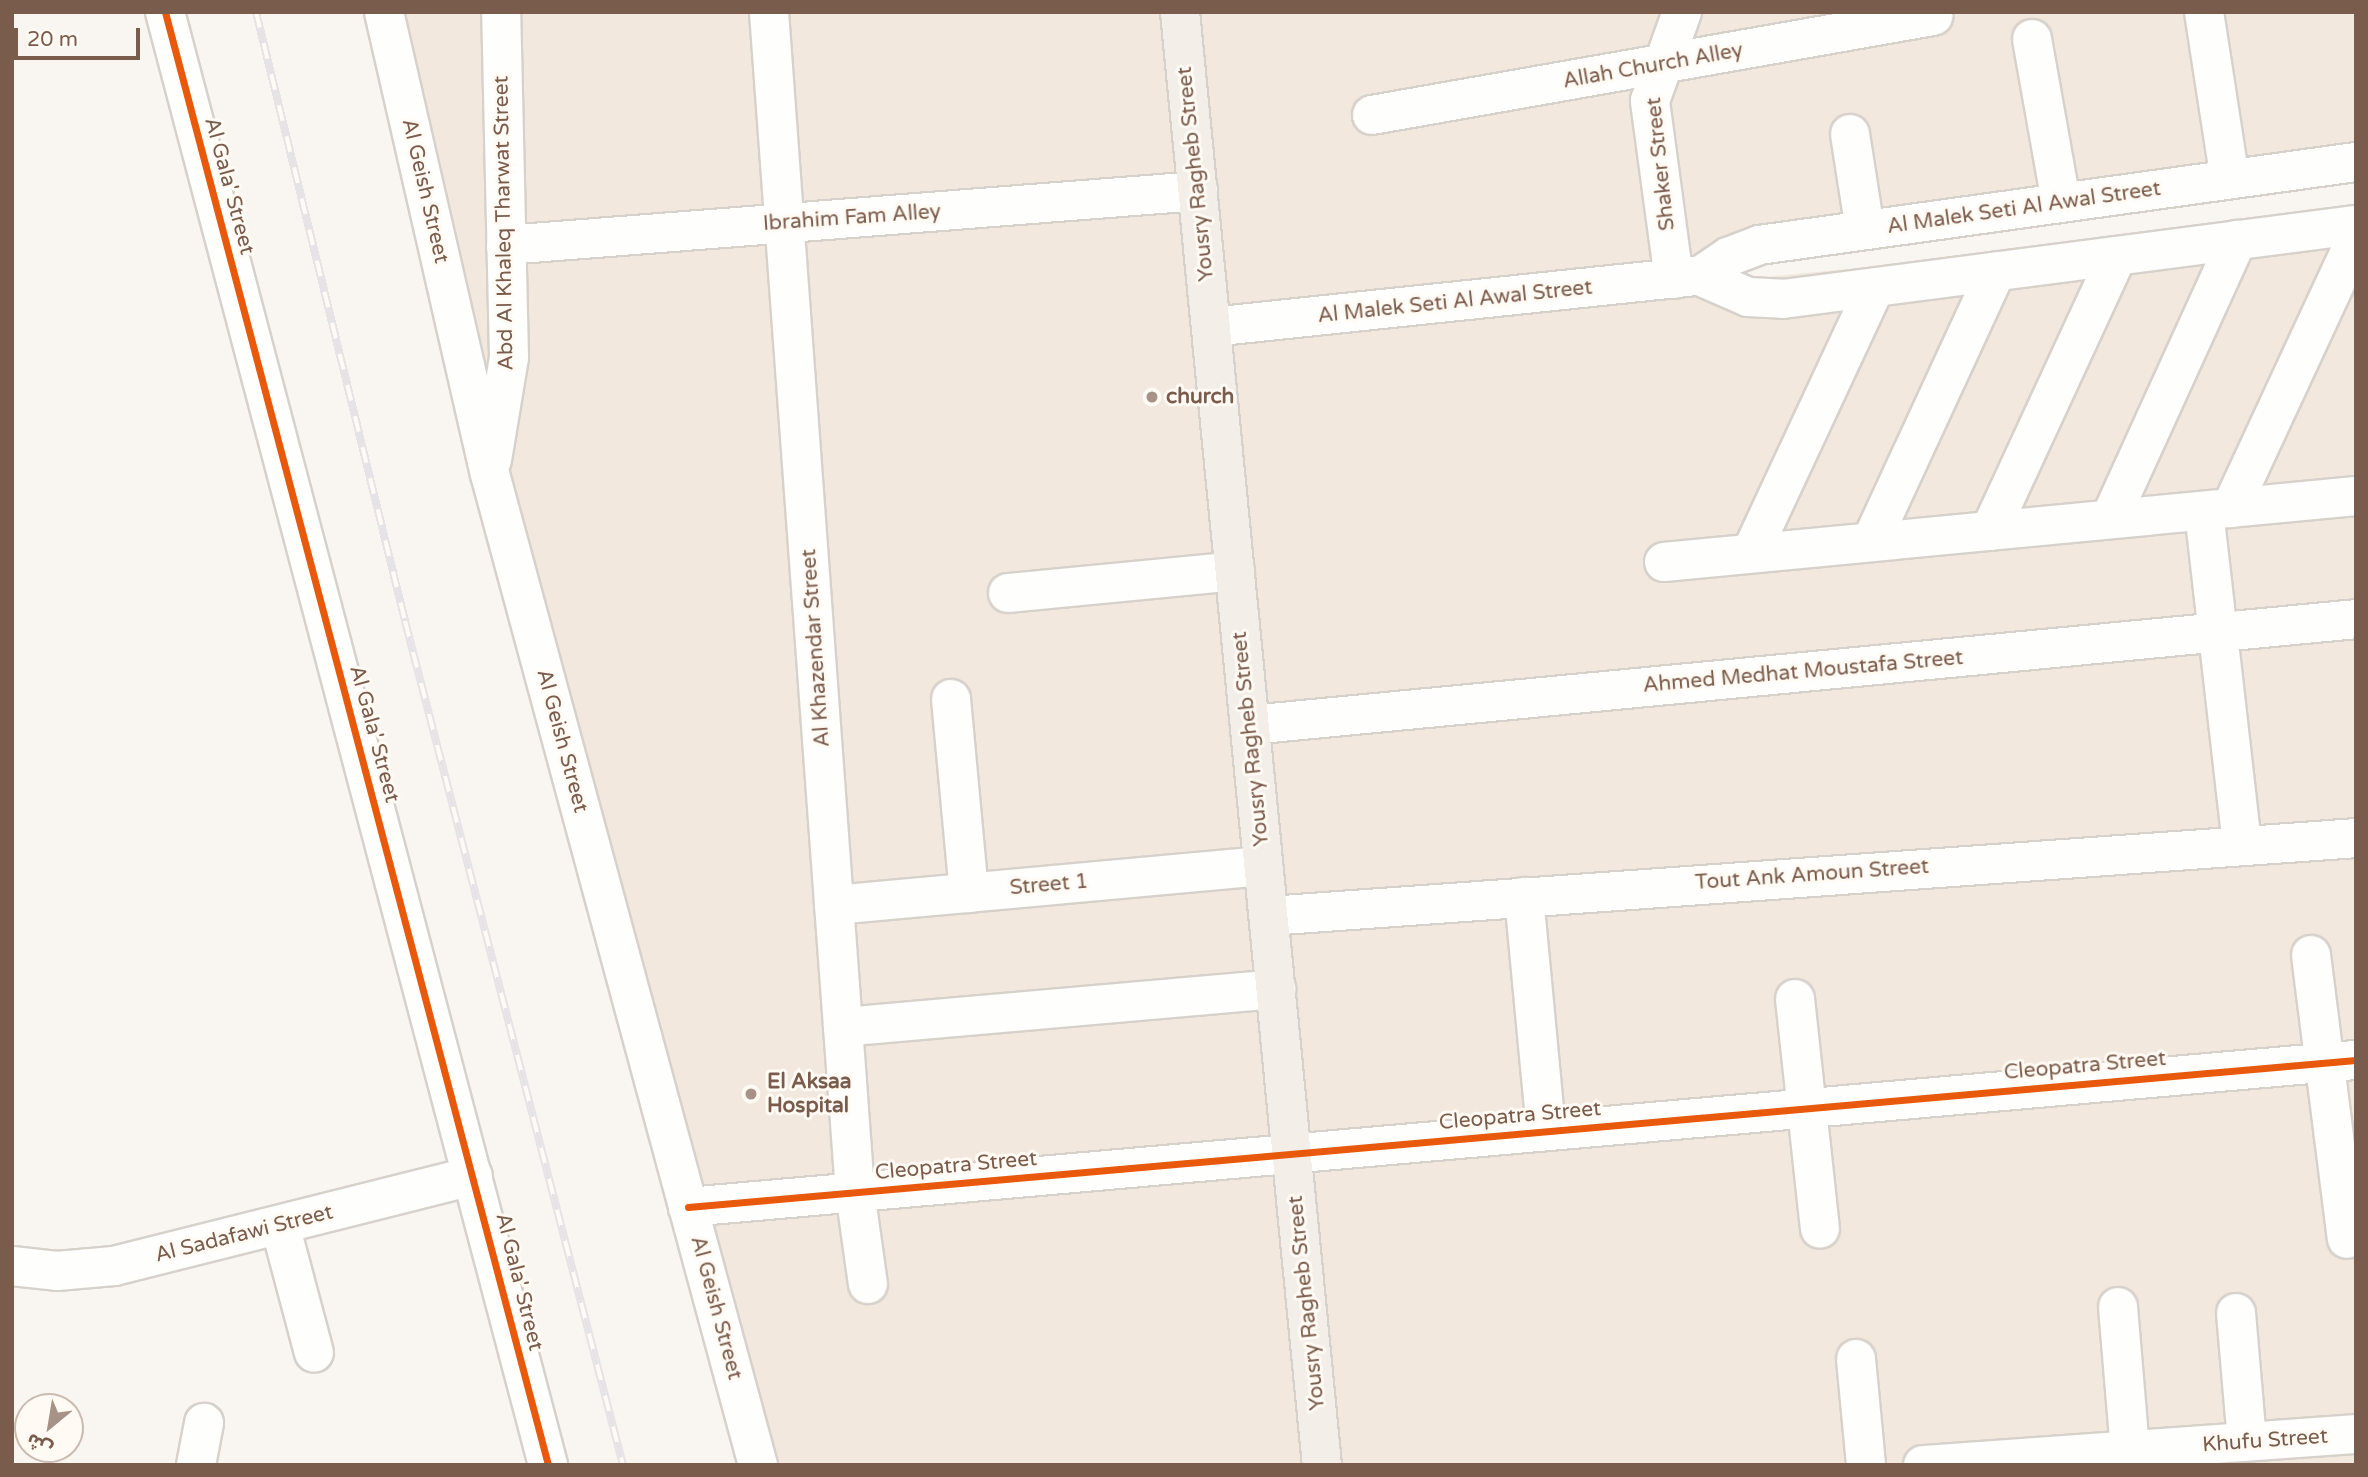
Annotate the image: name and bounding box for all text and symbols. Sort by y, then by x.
scale bar [18,14,144,58]
text: 20 m [27,27,78,52]
street label: Allah Church Alley [1561,38,1745,94]
street label: Yousry Ragheb Street [1172,65,1220,283]
street label: Abd Al Khaleq Tharwat Street [489,75,519,371]
street label: Shaker Street [1641,96,1681,232]
street label: Al Gala' Street [199,115,259,257]
street label: Al Geish Street [396,116,454,266]
street label: Al Malek Seti Al Awal Street [1886,176,2162,240]
street label: Ibrahim Fam Alley [762,199,942,237]
street label: Al Malek Seti Al Awal Street [1316,275,1594,329]
place label: church [1166,384,1234,410]
marker: church [1144,389,1160,405]
street label: Al Khazendar Street [797,548,835,748]
street label: Yousry Ragheb Street [1227,630,1275,848]
street label: Ahmed Medhat Moustafa Street [1642,645,1964,699]
street label: Al Gala' Street [344,663,404,805]
street label: Al Geish Street [531,666,593,816]
street label: Tout Ank Amoun Street [1694,854,1930,896]
street label: Street 1 [1009,869,1089,901]
street label: Cleopatra Street [2003,1046,2167,1086]
place label: El Aksaa Hospital [767,1069,852,1119]
marker: El Aksaa Hospital [741,1084,761,1104]
street label: Cleopatra Street [1438,1096,1602,1136]
street label: Cleopatra Street [874,1146,1038,1186]
street label: Yousry Ragheb Street [1283,1194,1331,1412]
street label: Al Sadafawi Street [152,1200,336,1268]
street label: Al Gala' Street [490,1210,548,1354]
street label: Al Geish Street [685,1233,747,1383]
north arrow [14,1393,84,1463]
street label: Khufu Street [2201,1424,2329,1458]
text: ش [23,1428,56,1460]

